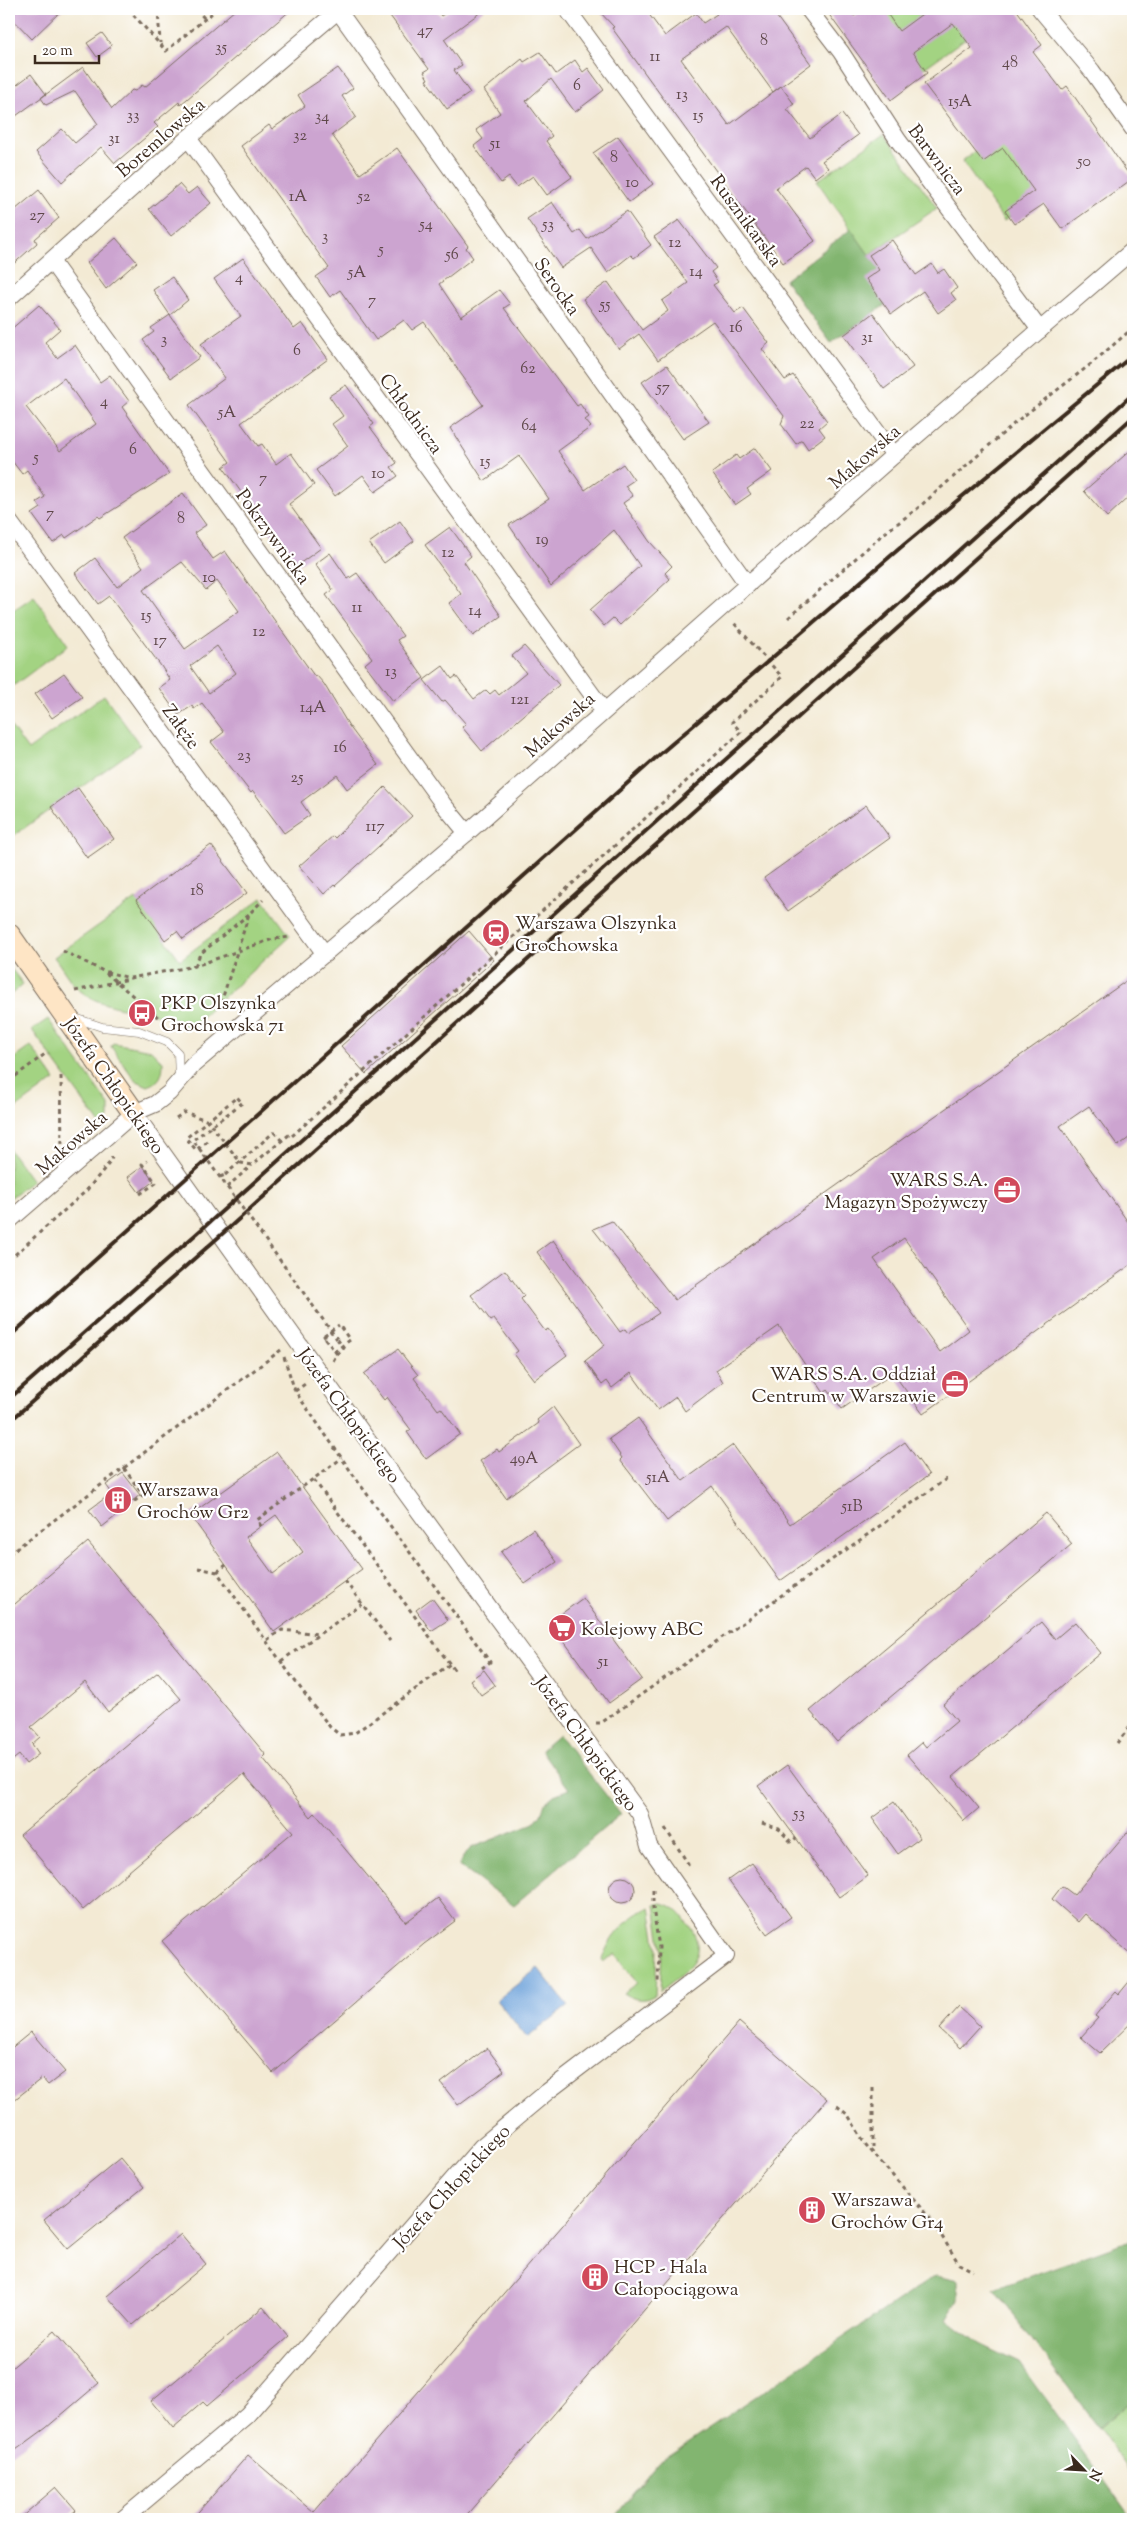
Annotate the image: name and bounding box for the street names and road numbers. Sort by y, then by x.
street label: Boremlowska [111,93,212,185]
street label: Barwnicza [900,119,972,202]
street label: Rusznikarska [702,170,788,273]
street label: Serocka [526,253,586,322]
street label: Chłodnicza [371,369,449,461]
street label: Makowska [824,419,907,497]
street label: Pokrzywnicka [228,484,316,591]
street label: Makowska [519,687,602,765]
street label: Załęże [155,700,206,756]
street label: Józefa Chłopickiego [55,1012,170,1160]
street label: Makowska [31,1105,114,1183]
street label: Józefa Chłopickiego [289,1342,406,1490]
street label: Józefa Chłopickiego [526,1670,643,1818]
street label: Józefa Chłopickiego [387,2119,518,2257]

